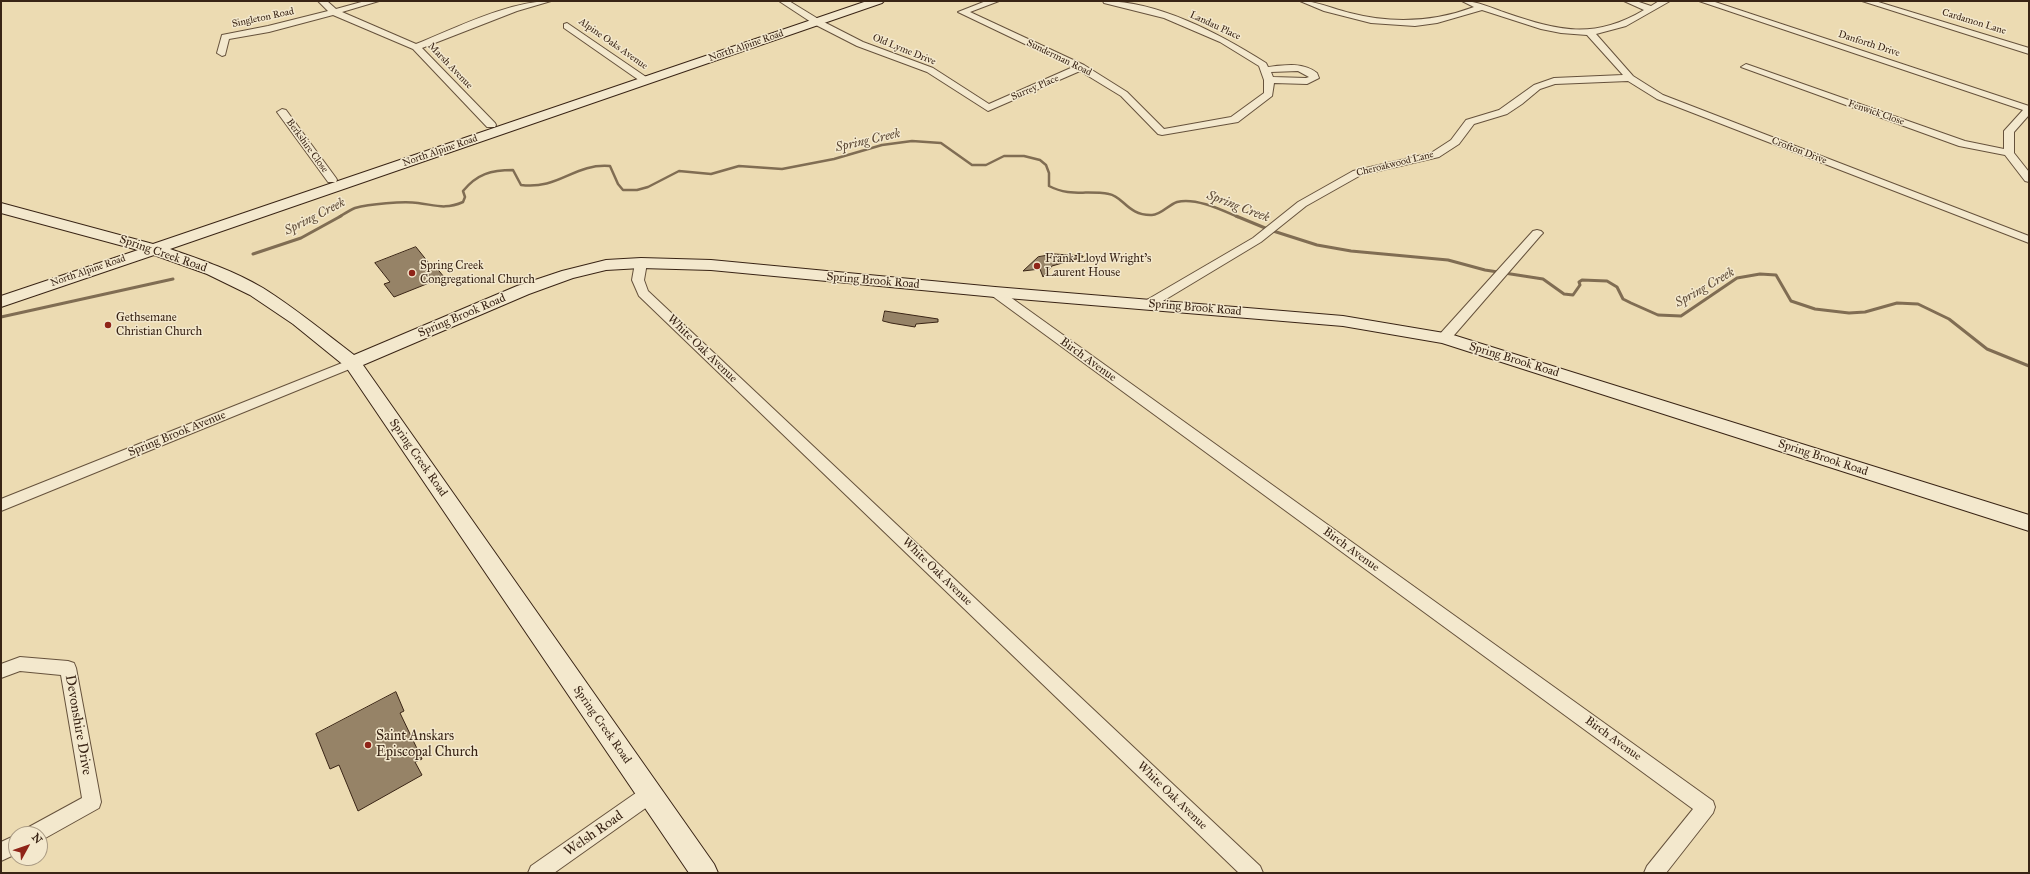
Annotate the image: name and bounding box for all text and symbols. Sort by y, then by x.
street label: Singleton Road [231,6,295,30]
street label: Cardamon Lane [1941,7,2007,37]
street label: Landau Place [1188,9,1242,43]
street label: Alpine Oaks Avenue [576,16,650,72]
street label: North Alpine Road [707,28,785,64]
street label: Danforth Drive [1837,28,1901,60]
street label: Old Lyme Drive [871,32,937,68]
street label: Sunderman Road [1024,37,1094,79]
street label: Marsh Avenue [425,40,475,92]
street label: Surrey Place [1009,73,1061,103]
street label: Fenwick Close [1846,98,1906,128]
street label: Berkshire Close [283,117,331,175]
water label: Spring Creek [834,126,902,156]
street label: North Alpine Road [401,133,479,169]
street label: Crofton Drive [1770,135,1828,167]
street label: Cheroakwood Lane [1355,149,1435,179]
water label: Spring Creek [1204,188,1272,226]
water label: Spring Creek [282,195,348,239]
street label: Spring Creek Road [117,232,209,276]
place label: Frank Lloyd Wright's Laurent House [1045,252,1151,280]
street label: North Alpine Road [49,253,127,289]
place label: Spring Creek Congregational Church [420,259,535,287]
marker: Frank Lloyd Wright's Laurent House [1032,261,1042,271]
water label: Spring Creek [1672,265,1738,311]
marker: Spring Creek Congregational Church [407,268,417,278]
street label: Spring Brook Road [826,270,920,292]
street label: Spring Brook Road [416,291,508,341]
street label: Spring Brook Road [1148,297,1242,319]
place label: Gethsemane Christian Church [116,311,202,339]
street label: White Oak Avenue [664,312,740,386]
marker: Gethsemane Christian Church [103,320,113,330]
street label: Birch Avenue [1057,335,1119,385]
street label: Spring Brook Road [1467,339,1561,381]
street label: Spring Brook Avenue [126,408,228,460]
street label: Spring Creek Road [386,416,450,500]
street label: Spring Brook Road [1776,437,1870,479]
street label: Birch Avenue [1320,525,1382,575]
street label: White Oak Avenue [899,535,975,609]
street label: Devonshire Drive [61,674,95,776]
street label: Spring Creek Road [570,683,634,767]
street label: Birch Avenue [1582,714,1644,764]
place label: Saint Anskars Episcopal Church [376,729,478,762]
marker: Saint Anskars Episcopal Church [363,740,373,750]
street label: White Oak Avenue [1134,759,1210,833]
street label: Welsh Road [561,808,627,860]
north arrow [8,826,48,866]
text: N [29,831,45,846]

